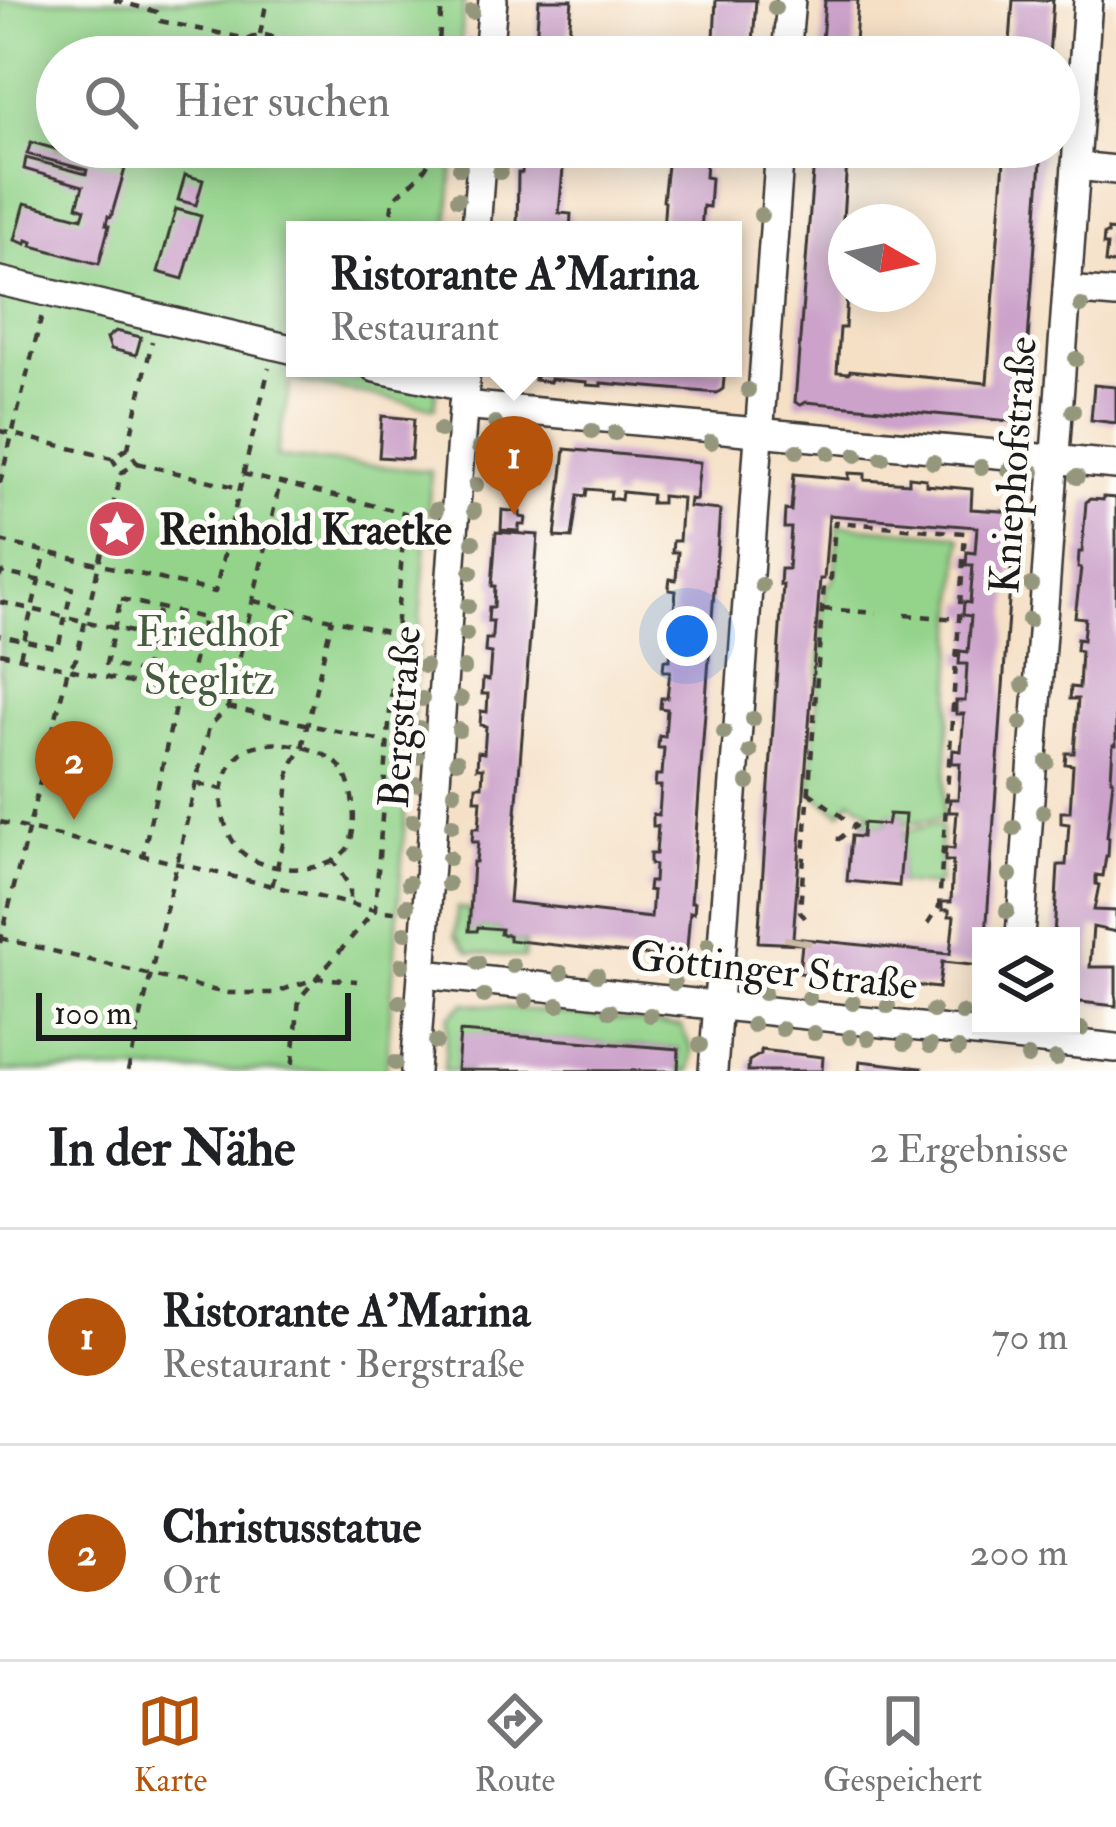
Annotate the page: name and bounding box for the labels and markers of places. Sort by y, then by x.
pin: 1 [475,416,553,515]
place icon: Reinhold Kraetke [86,498,148,560]
place label: Reinhold Kraetke [159,505,452,557]
pin: 2 [35,721,113,820]

